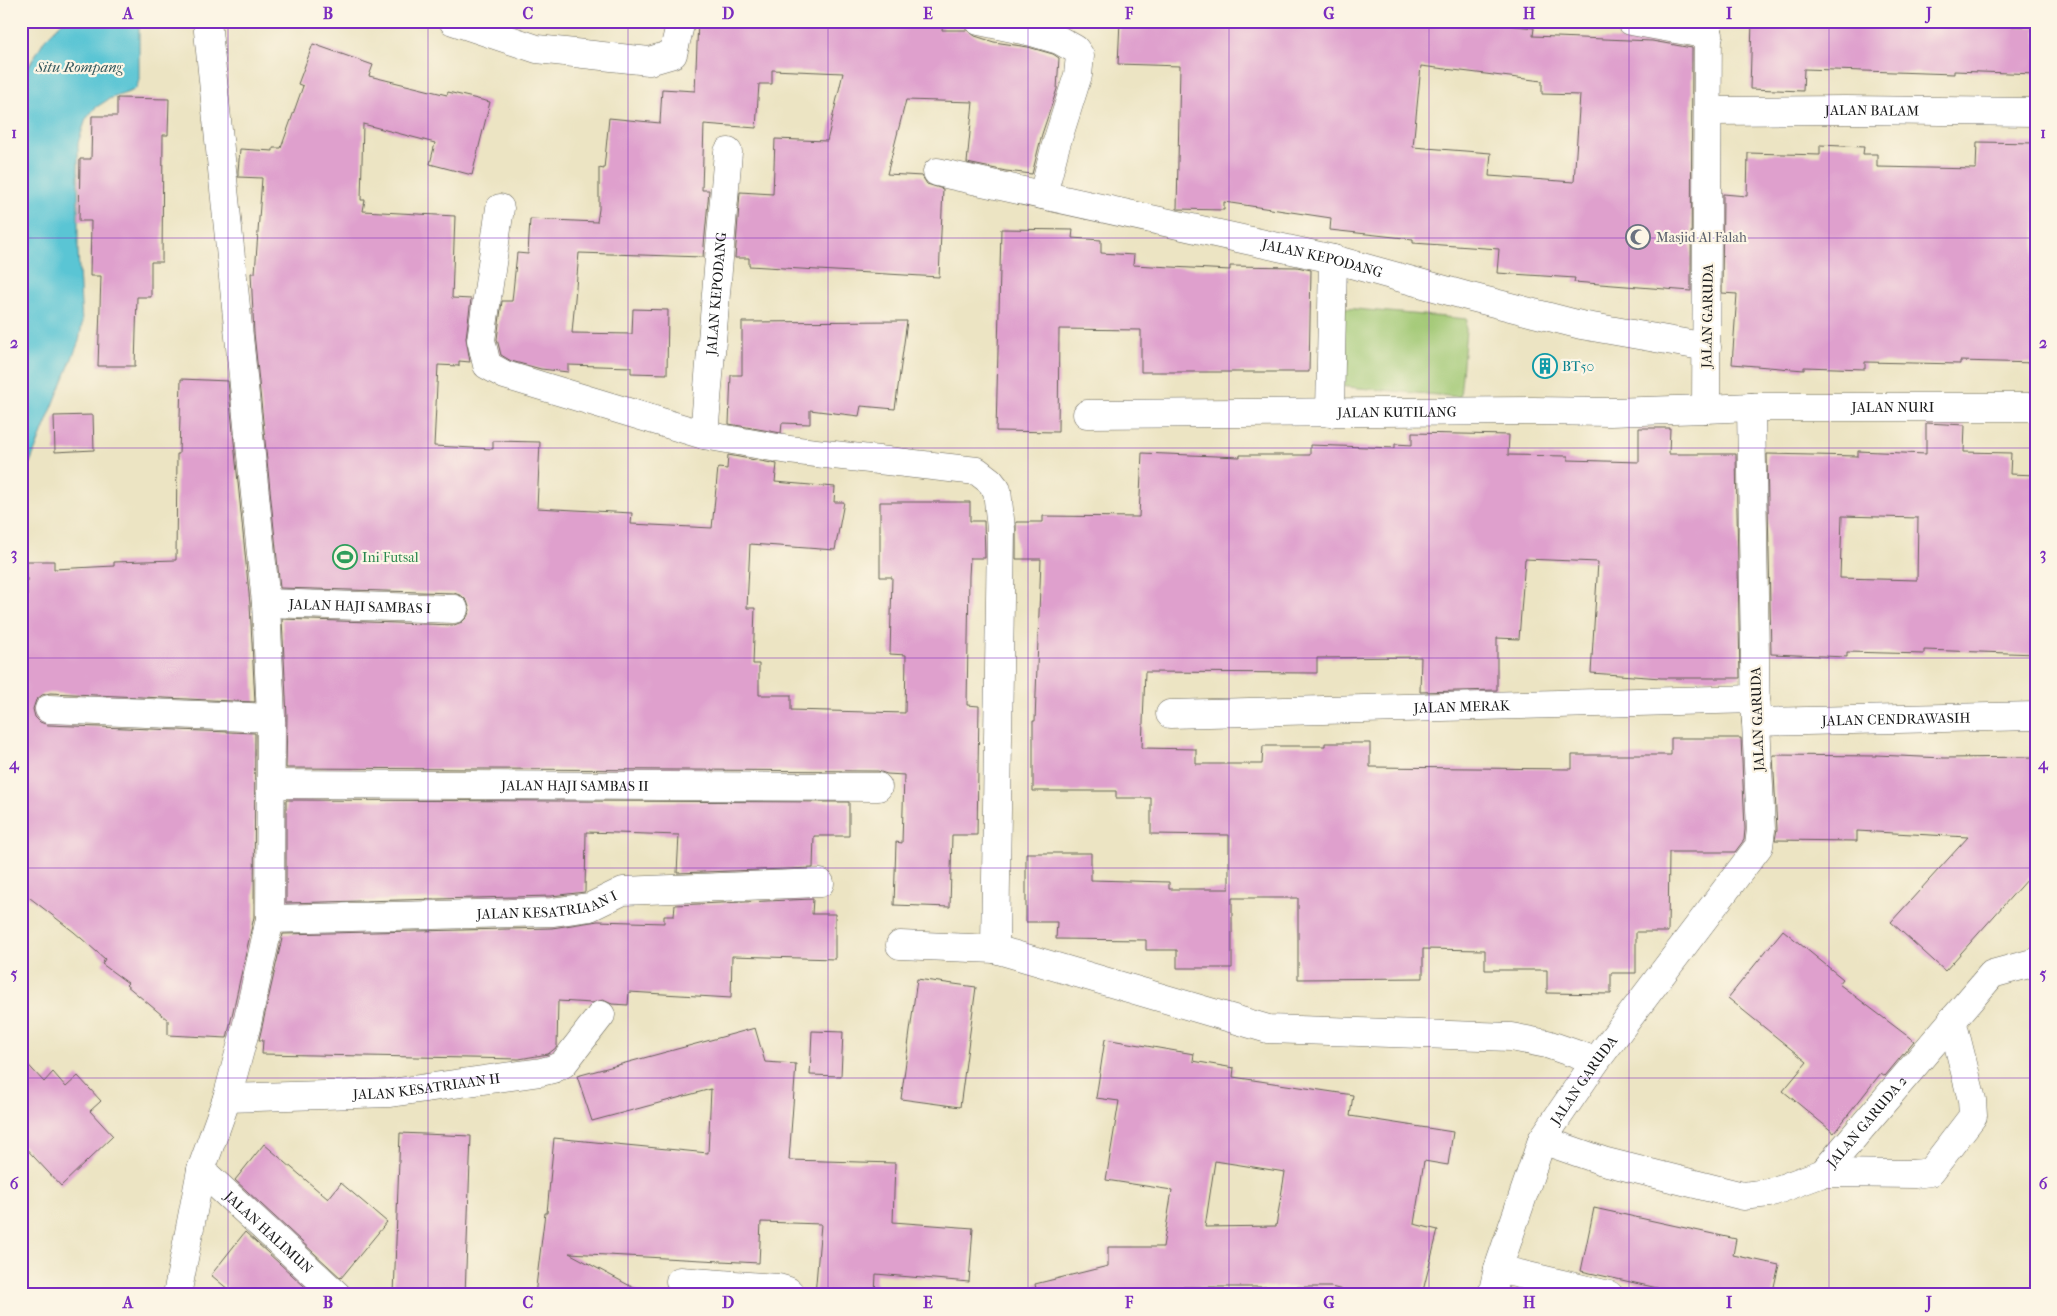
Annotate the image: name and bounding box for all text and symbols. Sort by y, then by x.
text: A [122,4,134,23]
text: B [323,4,333,23]
text: C [523,4,534,23]
text: D [722,4,734,23]
text: E [923,4,933,23]
text: F [1124,4,1134,23]
text: G [1323,4,1335,23]
text: H [1523,4,1536,23]
text: I [1726,4,1733,23]
text: J [1924,4,1932,24]
water label: Situ Rompang [35,58,124,76]
street label: JALAN BALAM [1824,102,1919,120]
text: 1 [11,123,17,142]
text: 1 [2040,123,2046,142]
mosque icon: Masjid Al Falah [1625,224,1651,250]
place label: Masjid Al Falah [1656,229,1747,246]
street label: JALAN KEPODANG [703,231,730,357]
street label: JALAN KEPODANG [1260,235,1385,281]
street label: JALAN GARUDA [1698,263,1717,369]
text: 2 [10,333,18,352]
text: 2 [2039,333,2047,352]
building icon: BT50 [1532,353,1558,379]
place label: BT50 [1562,358,1594,375]
street label: JALAN NURI [1851,399,1935,416]
street label: JALAN KUTILANG [1336,404,1457,421]
text: 3 [11,544,17,564]
sports icon: Ini Futsal [332,544,358,570]
text: 3 [2040,544,2046,564]
place label: Ini Futsal [362,549,419,566]
street label: JALAN HAJI SAMBAS I [288,596,432,617]
street label: JALAN GARUDA [1747,666,1768,773]
street label: JALAN MERAK [1413,697,1511,717]
street label: JALAN CENDRAWASIH [1820,709,1971,730]
text: 4 [8,754,20,774]
text: 4 [2037,754,2049,774]
street label: JALAN HAJI SAMBAS II [500,777,649,795]
street label: JALAN KESATRIAAN I [475,887,620,923]
text: 5 [11,964,18,983]
text: 5 [2040,964,2047,983]
street label: JALAN GARUDA [1547,1032,1622,1129]
street label: JALAN KESATRIAAN II [352,1070,502,1103]
street label: JALAN GARUDA 2 [1823,1073,1911,1172]
text: 6 [10,1174,19,1193]
text: 6 [2039,1174,2048,1193]
street label: JALAN HALIMUN [220,1187,316,1278]
text: A [122,1293,134,1312]
text: B [323,1293,333,1312]
text: C [523,1293,534,1312]
text: D [722,1293,734,1312]
text: E [923,1293,933,1312]
text: F [1124,1293,1134,1312]
text: G [1323,1293,1335,1312]
text: H [1523,1293,1536,1312]
text: I [1726,1293,1733,1312]
text: J [1924,1293,1932,1313]

